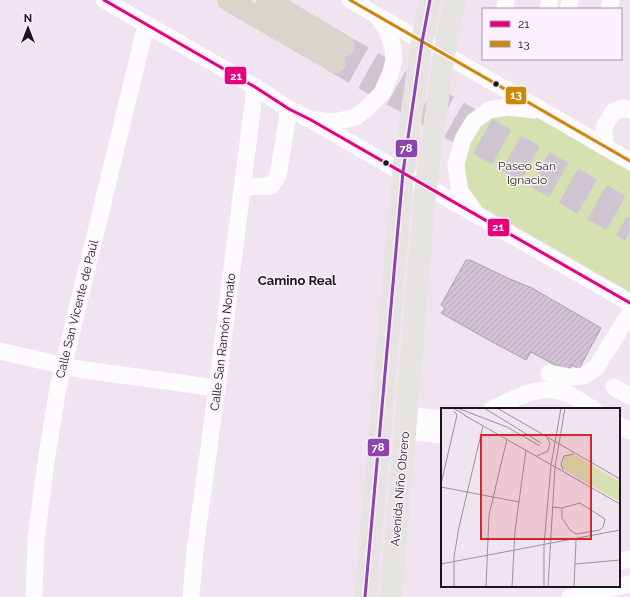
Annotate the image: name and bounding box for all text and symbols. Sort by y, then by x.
north arrow [8,8,48,48]
legend [482,8,622,60]
text: N [24,12,32,25]
text: 21 [518,17,529,31]
text: 13 [518,37,530,51]
line badge: 21 [224,66,247,85]
text: 21 [230,70,242,83]
unlabelled marker [491,79,501,89]
line badge: 13 [505,86,527,105]
text: 13 [510,89,522,102]
line badge: 78 [395,139,418,158]
text: 78 [400,142,413,155]
unlabelled marker [381,158,391,168]
park label: Paseo San Ignacio [498,159,556,187]
line badge: 21 [487,218,510,237]
text: 21 [492,221,504,234]
street label: Calle San Vicente de Paúl [53,238,101,380]
street label: Calle San Ramón Nonato [208,272,238,412]
district label: Camino Real [258,273,337,288]
inset map [441,408,620,587]
street label: Avenida Niño Obrero [388,431,412,547]
line badge: 78 [367,438,390,457]
text: 78 [372,441,385,454]

